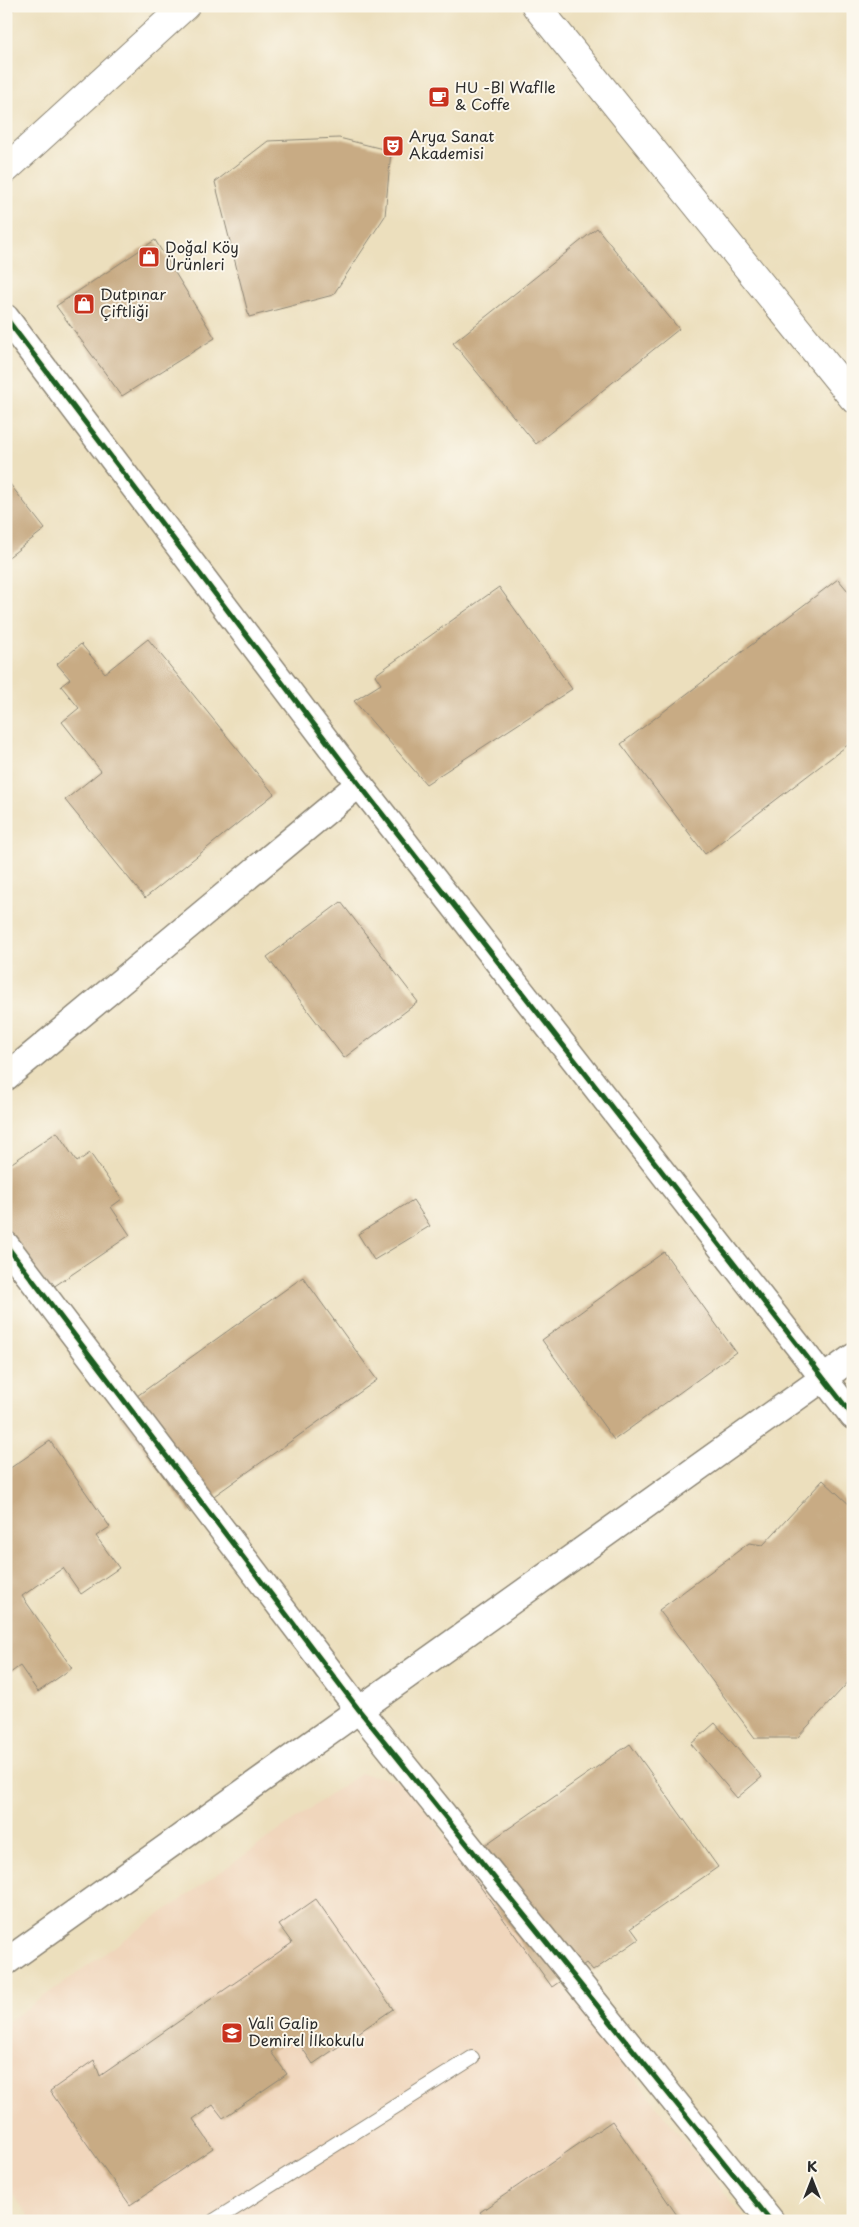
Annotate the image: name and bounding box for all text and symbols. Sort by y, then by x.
place label: HU -BI Waflle & Coffe [455,75,556,115]
cafe icon: HU -BI Waflle & Coffe [427,85,451,109]
place label: Arya Sanat Akademisi [409,124,494,164]
theatre icon: Arya Sanat Akademisi [381,134,405,158]
place label: Doğal Köy Ürünleri [165,235,239,275]
shop icon: Doğal Köy Ürünleri [137,245,161,269]
place label: Dutpınar Çiftliği [100,282,166,322]
shop icon: Dutpınar Çiftliği [72,292,96,316]
place label: Vali Galip Demirel İlkokulu [248,2011,365,2051]
school or university icon: Vali Galip Demirel İlkokulu [220,2021,244,2045]
north arrow [786,2154,836,2204]
text: K [807,2156,817,2177]

